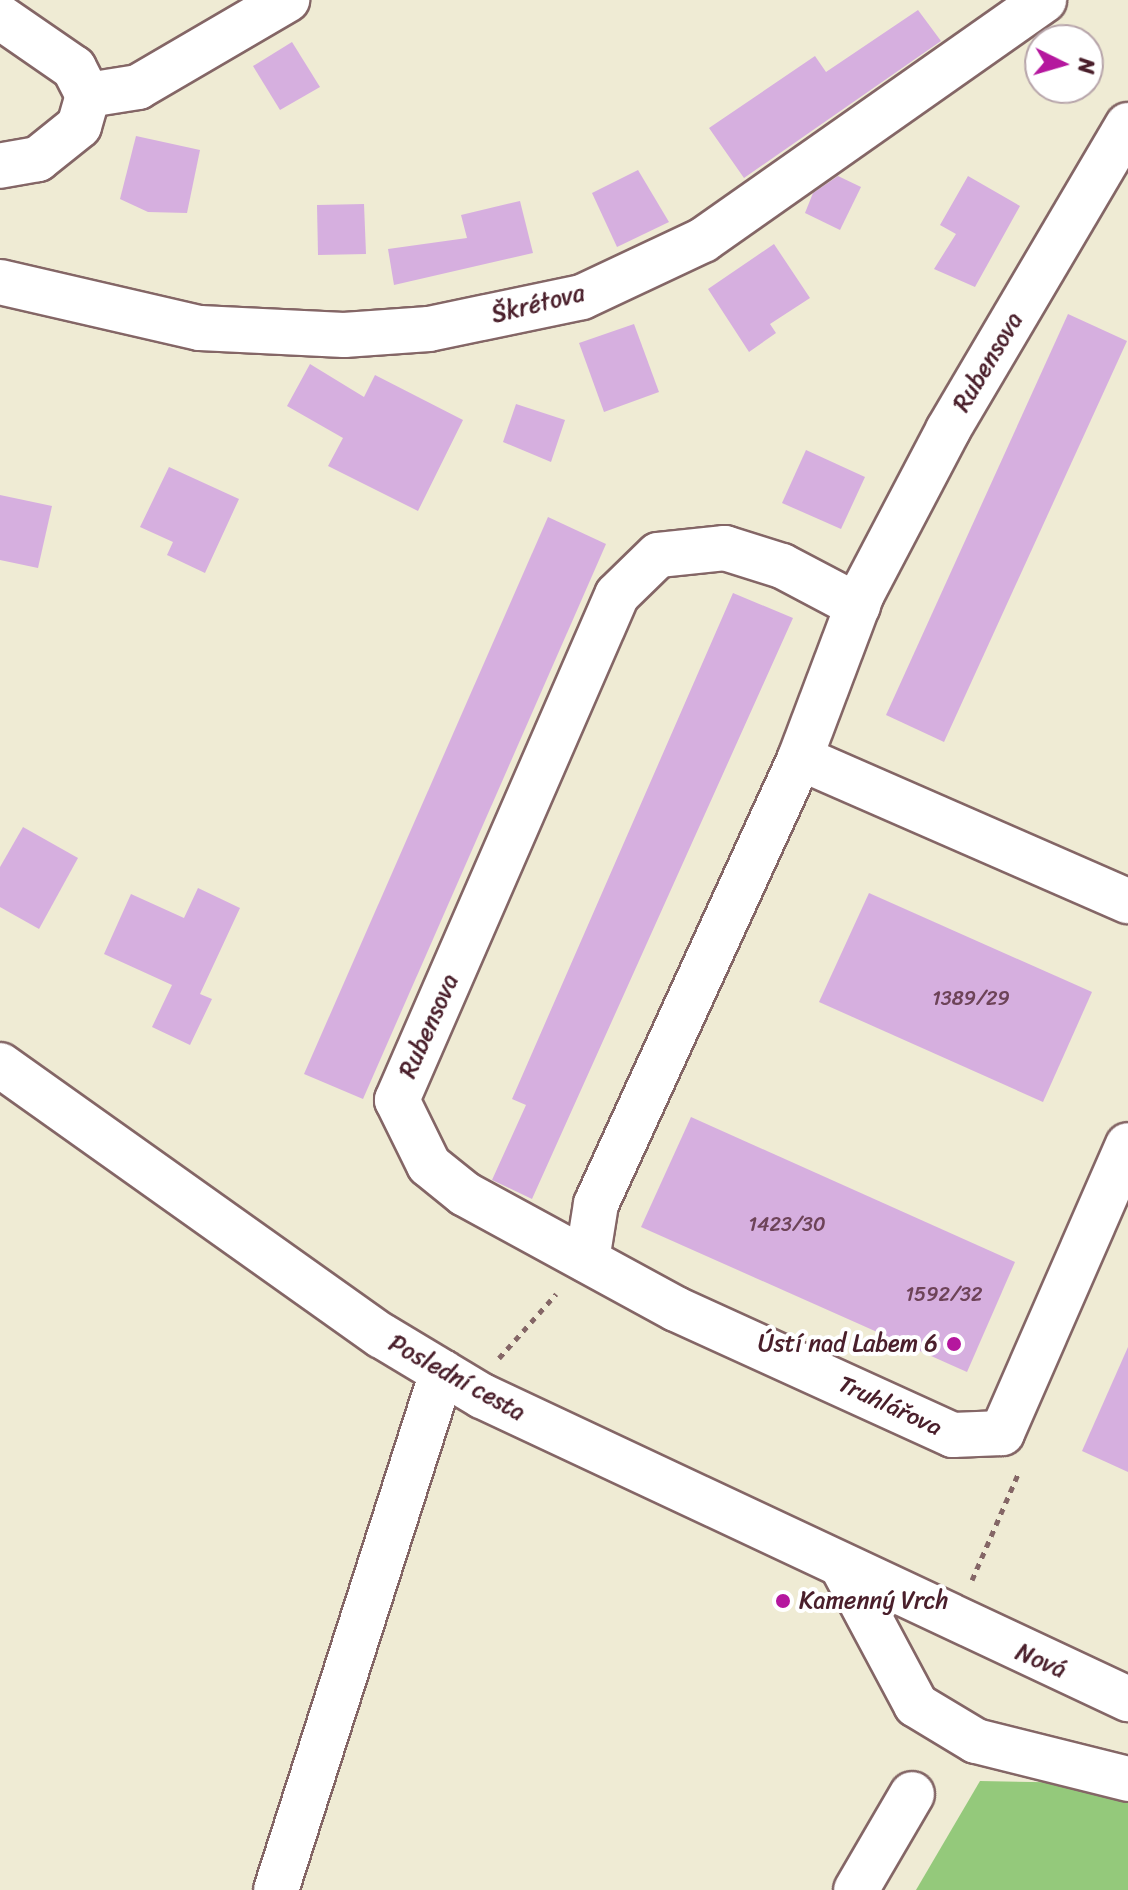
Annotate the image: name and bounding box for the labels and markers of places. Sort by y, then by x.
place label: Ústí nad Labem 6 [757,1330,938,1358]
marker: Ústí nad Labem 6 [945,1335,963,1353]
place label: Kamenný Vrch [799,1587,948,1615]
marker: Kamenný Vrch [774,1592,792,1610]

